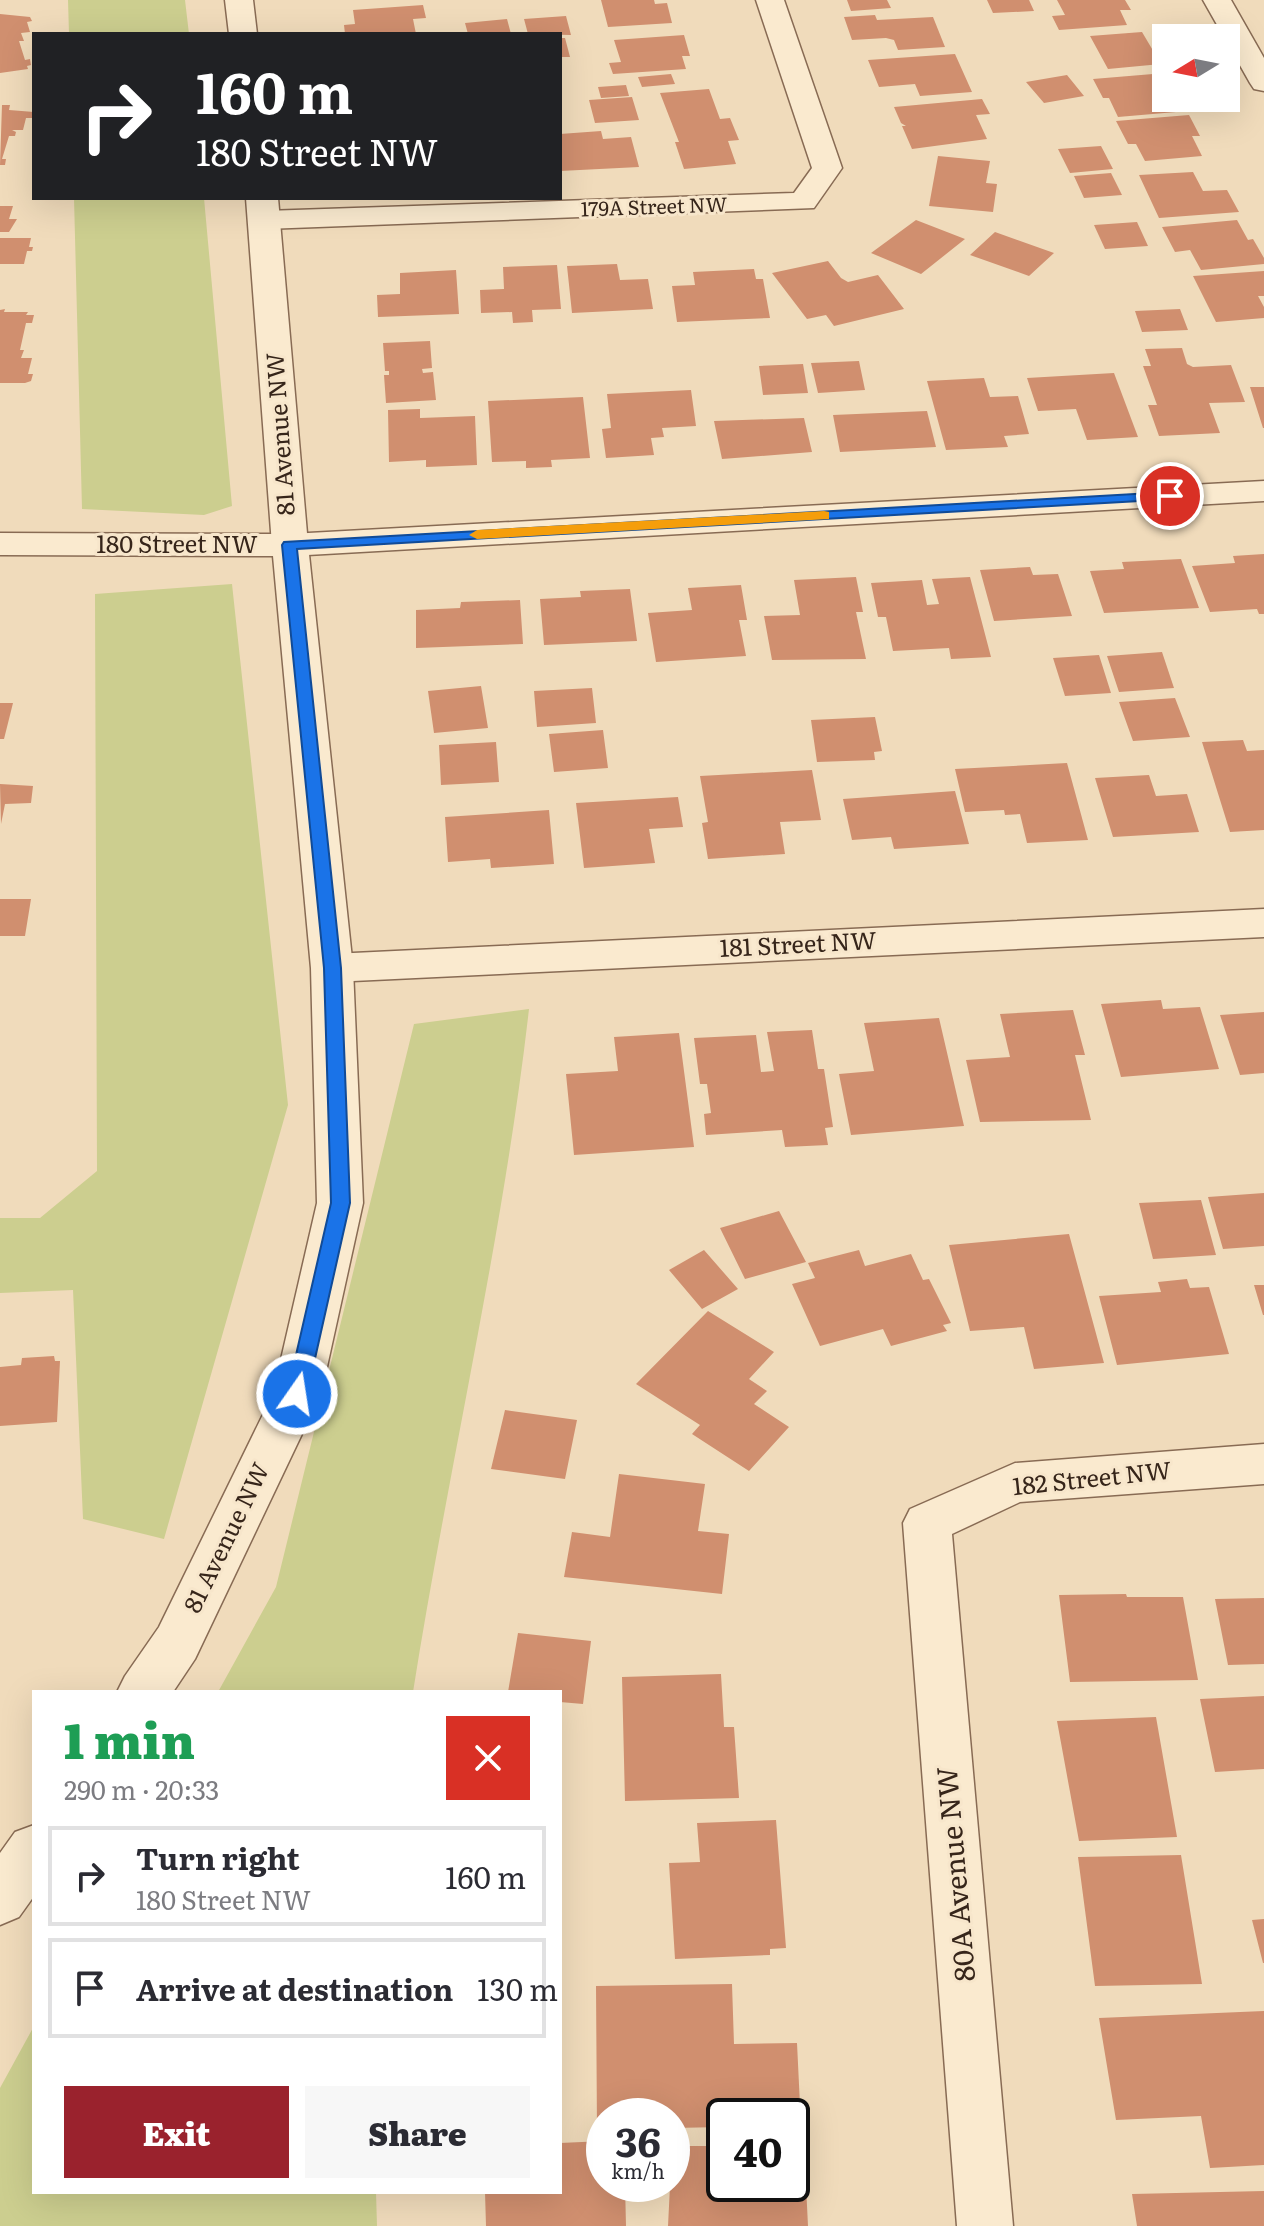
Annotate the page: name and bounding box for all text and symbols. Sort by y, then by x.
north arrow [1152,24,1240,112]
map controls [1152,24,1240,112]
text: 160 m [196,48,353,131]
icon: right [64,64,168,168]
text: 180 Street NW [196,124,438,177]
street label: 179A Street NW [580,187,728,223]
street label: 81 Avenue NW [255,352,302,517]
pin [1136,462,1204,530]
icon: arrive [1148,474,1192,518]
street label: 180 Street NW [96,525,258,560]
street label: 181 Street NW [718,921,877,964]
position arrow [255,1352,339,1436]
street label: 182 Street NW [1011,1451,1173,1502]
street label: 81 Avenue NW [173,1456,276,1618]
text: 1 min [64,1703,195,1774]
button: close [446,1716,530,1800]
street label: 80A Avenue NW [924,1765,984,1983]
text: 290 m · 20:33 [64,1769,219,1808]
text: Turn right [136,1835,300,1879]
icon: right [68,1854,112,1898]
text: 160 m [445,1854,526,1898]
text: 180 Street NW [136,1879,311,1918]
icon: arrive [68,1966,112,2010]
text: Arrive at destination [136,1966,453,2010]
text: 130 m [477,1966,558,2010]
button: Exit [64,2086,289,2178]
button: Share [305,2086,530,2178]
speed limit sign: 40 [706,2098,810,2202]
text: 36 [615,2110,661,2169]
text: km/h [611,2155,665,2185]

